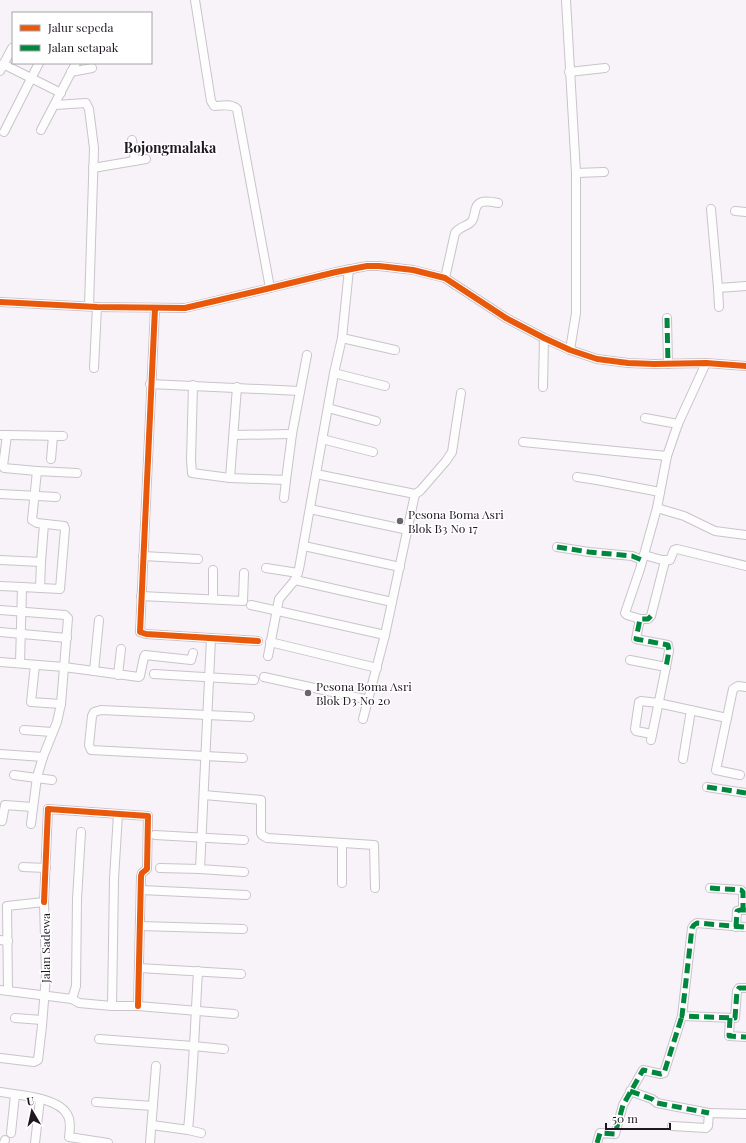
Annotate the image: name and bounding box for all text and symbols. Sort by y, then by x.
legend [12,12,152,64]
text: Jalur sepeda [47,19,114,35]
text: Jalan setapak [47,39,119,55]
district label: Bojongmalaka [124,138,217,157]
place label: Pesona Boma Asri Blok B3 No 17 [408,506,504,536]
marker: Pesona Boma Asri Blok B3 No 17 [395,516,405,526]
place label: Pesona Boma Asri Blok D3 No 20 [316,678,412,708]
marker: Pesona Boma Asri Blok D3 No 20 [303,688,313,698]
street label: Jalan Sadewa [37,913,53,984]
north arrow [12,1091,52,1131]
text: U [25,1093,36,1109]
scale bar [606,1105,670,1131]
text: 50 m [612,1110,638,1126]

